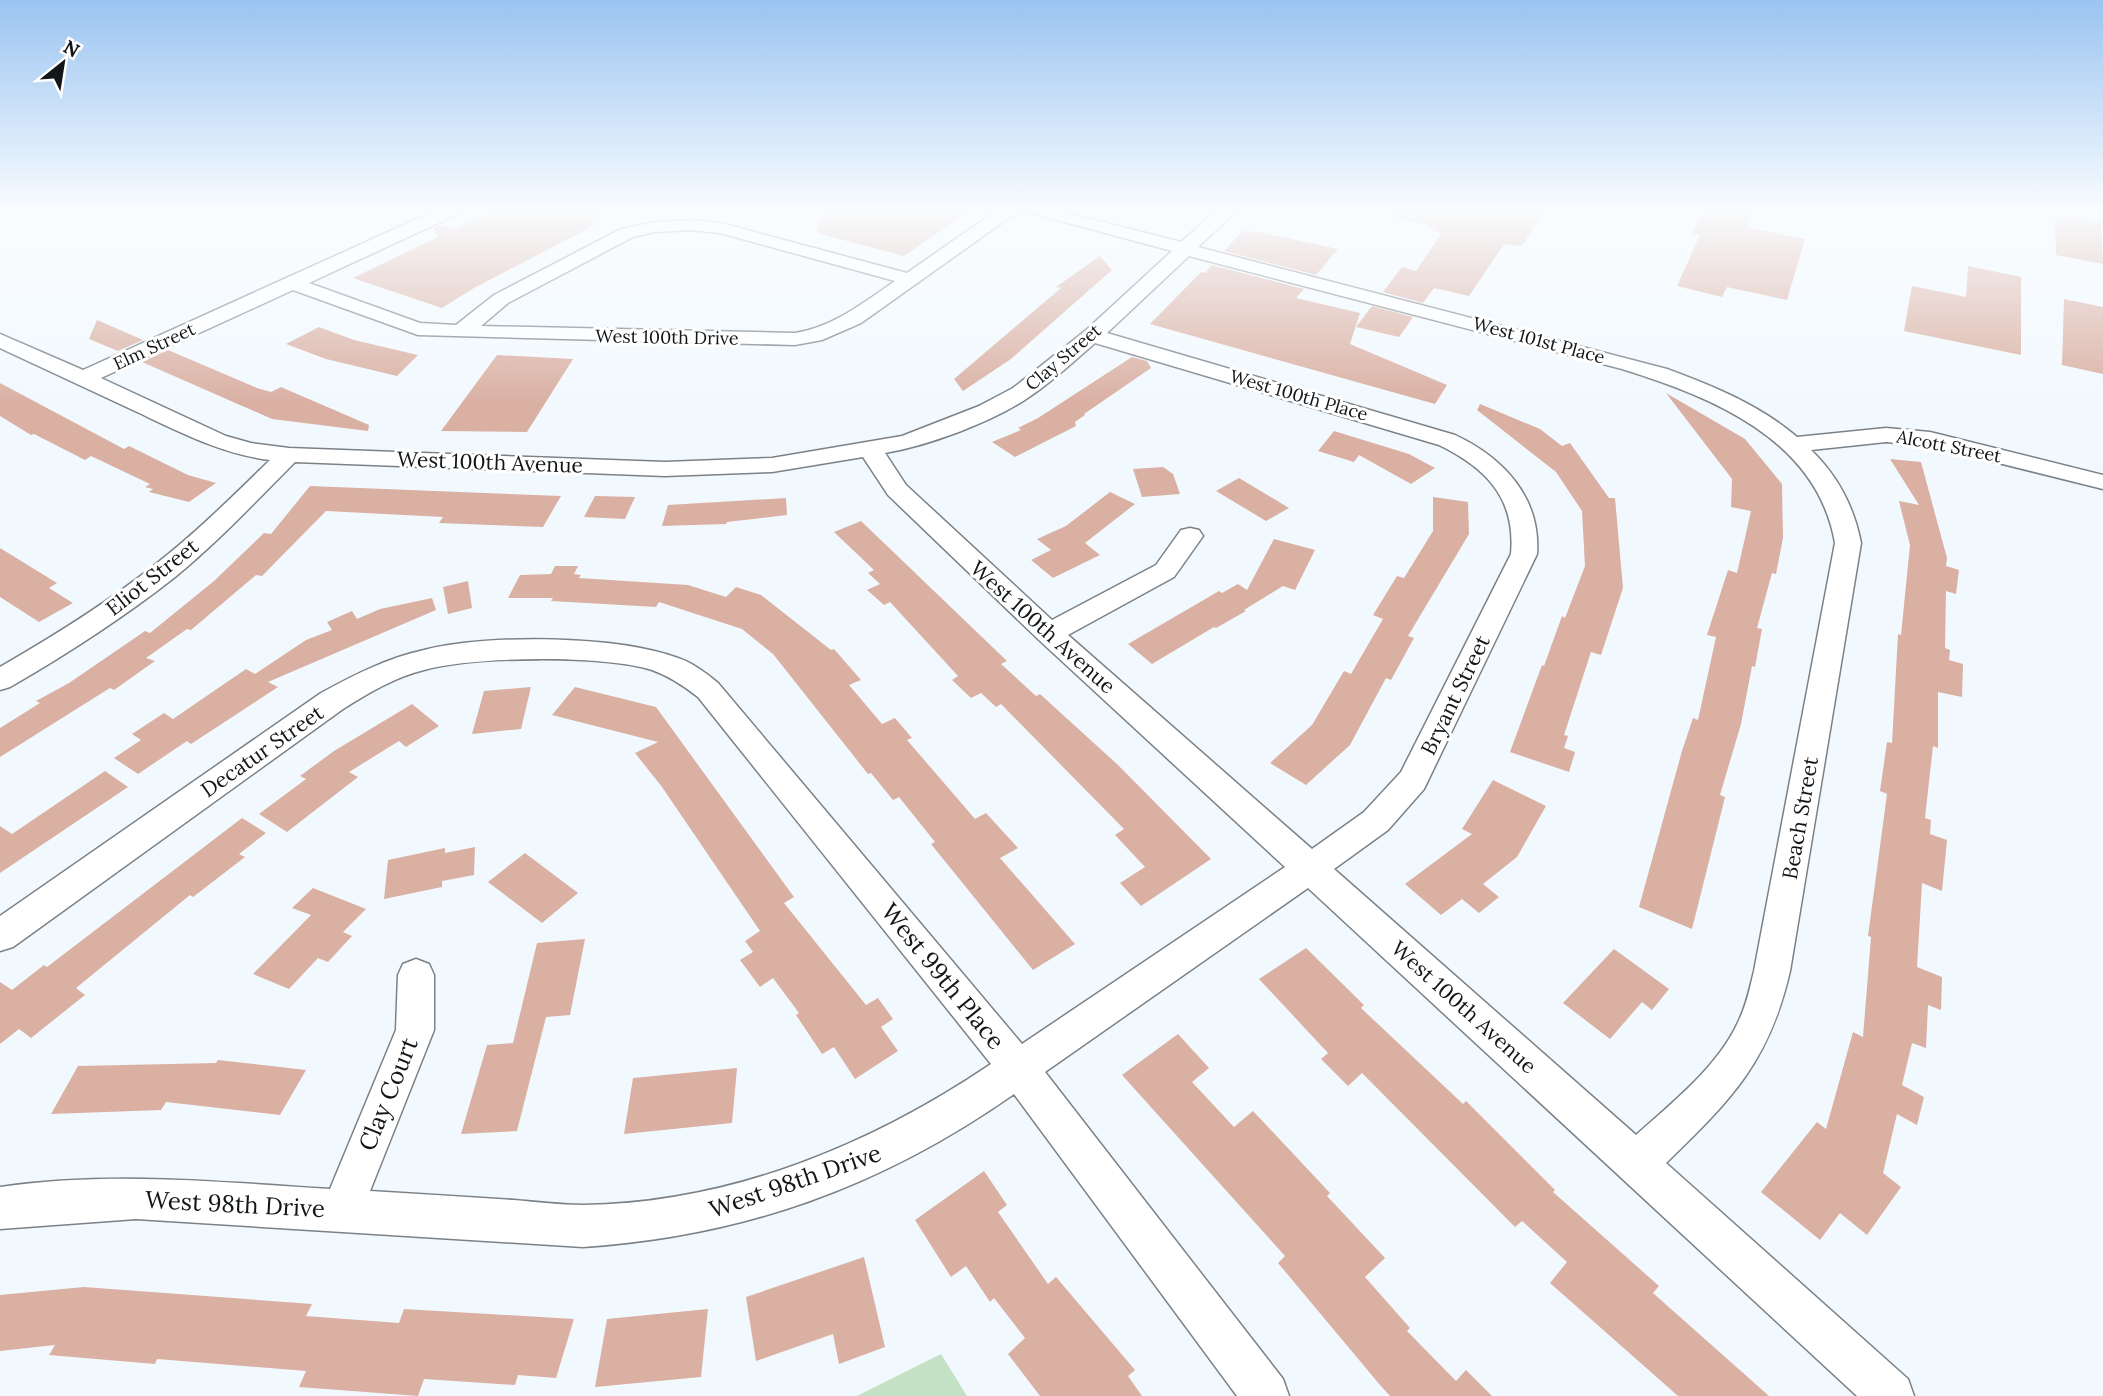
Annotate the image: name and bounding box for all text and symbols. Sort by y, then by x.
north arrow [28,28,98,98]
text: N [59,34,84,62]
street label: West 101st Place [1471,311,1608,369]
street label: Elm Street [109,317,199,375]
street label: Clay Street [1020,319,1106,395]
street label: West 100th Drive [595,324,739,350]
street label: West 100th Place [1227,364,1371,426]
street label: Alcott Street [1894,424,2003,467]
street label: West 100th Avenue [397,445,583,479]
street label: Eliot Street [100,532,204,622]
street label: West 100th Avenue [965,555,1121,699]
street label: Bryant Street [1414,630,1496,759]
street label: Decatur Street [195,698,329,803]
street label: Beach Street [1776,754,1824,881]
street label: West 99th Place [875,897,1011,1055]
street label: West 100th Avenue [1386,935,1542,1079]
street label: Clay Court [351,1032,425,1155]
street label: West 98th Drive [705,1137,885,1225]
street label: West 98th Drive [144,1184,326,1224]

